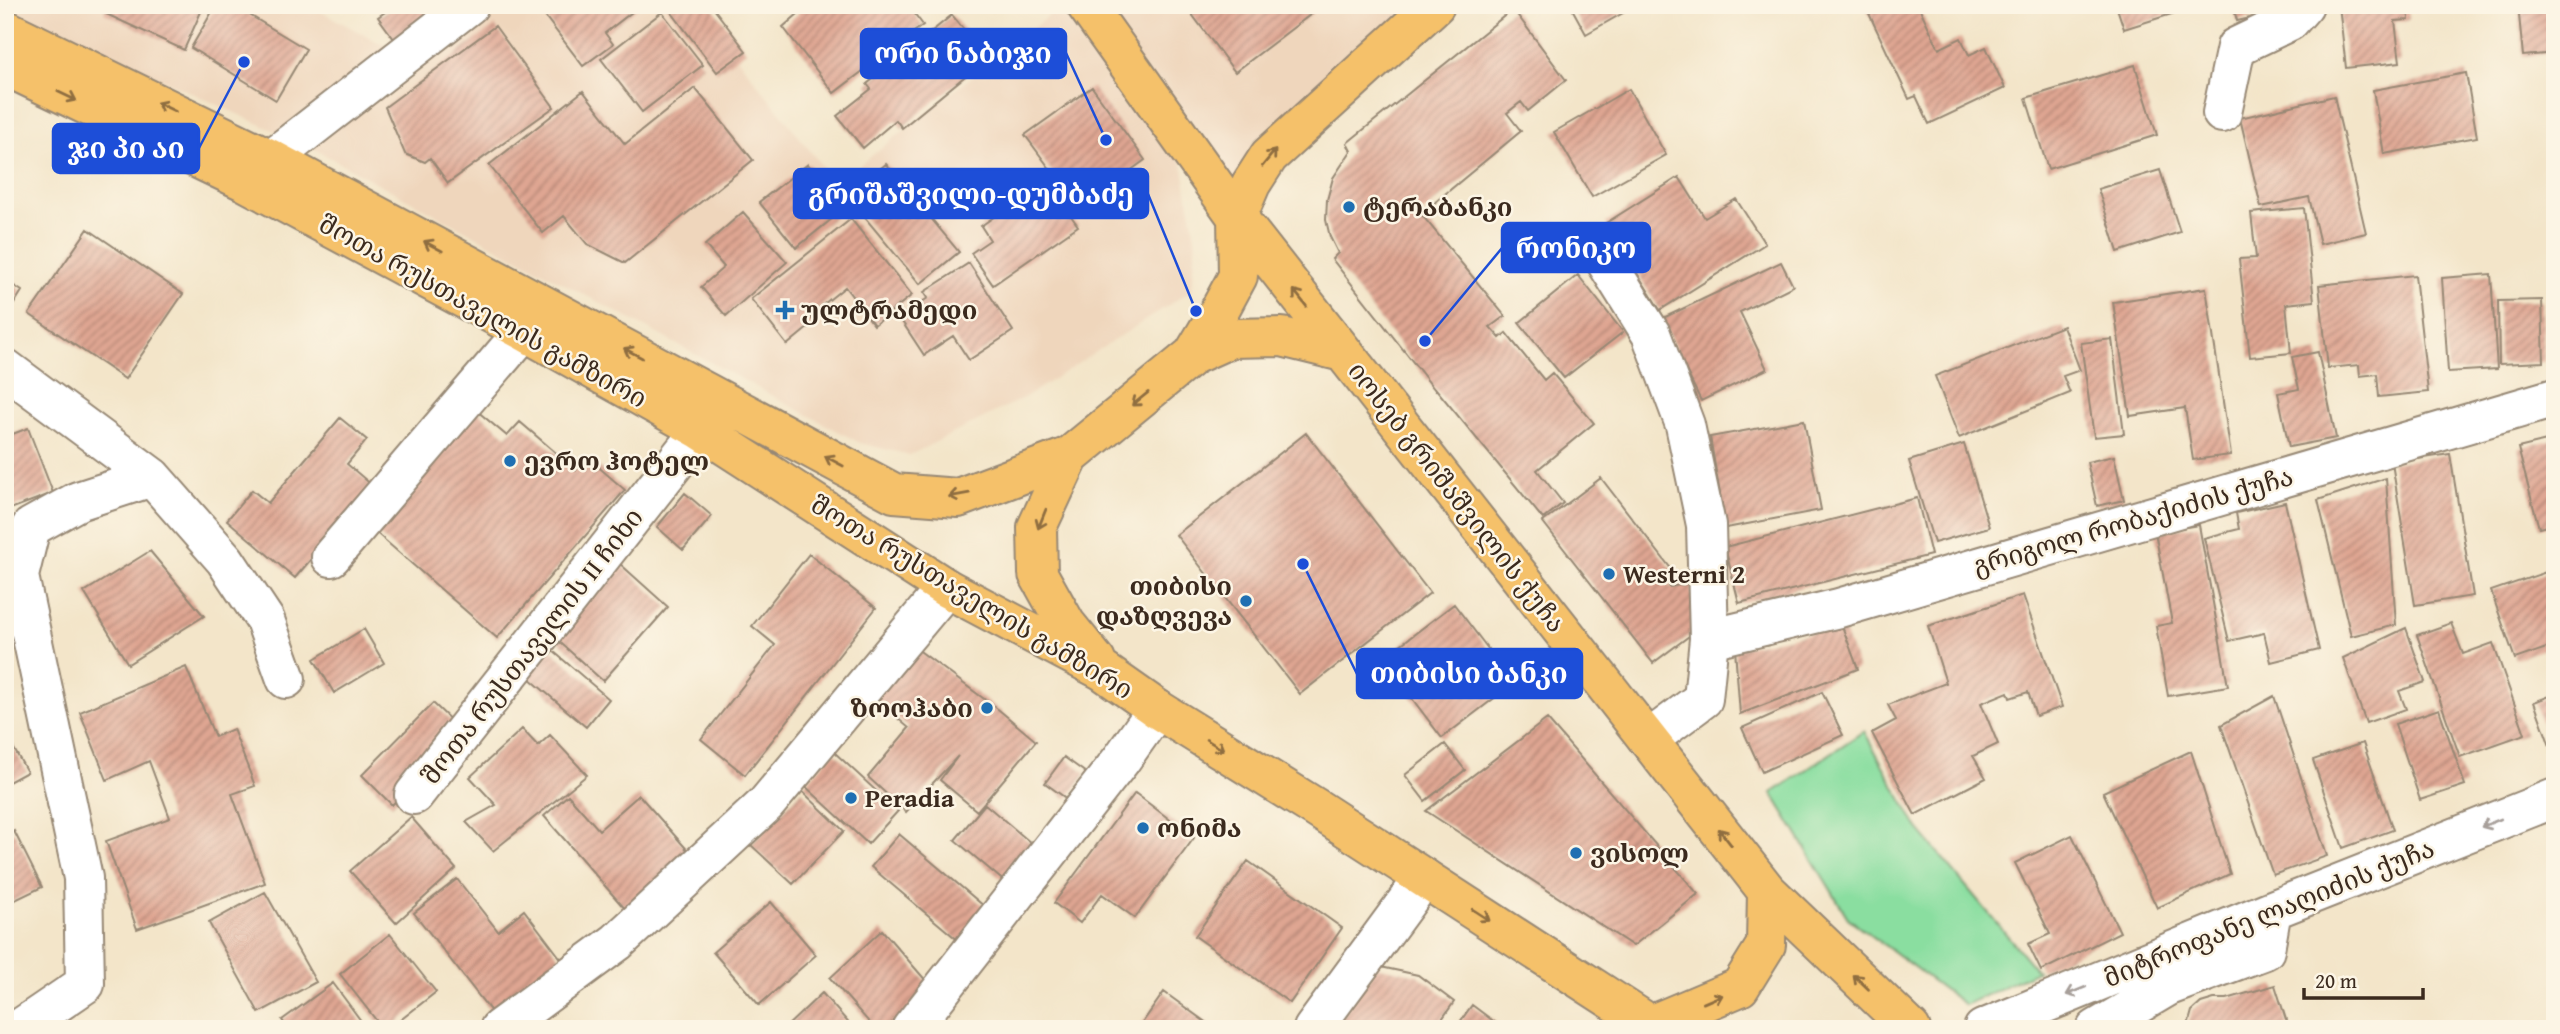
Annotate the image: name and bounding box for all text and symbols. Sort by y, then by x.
callout: ორი ნაბიჯი [861,29,1066,78]
text: ორი ნაბიჯი [874,32,1052,73]
one-way arrow [56,90,77,103]
one-way arrow [156,100,177,114]
callout: ჯი პი აი [53,124,199,173]
text: ჯი პი აი [67,127,185,168]
one-way arrow [1262,150,1277,168]
callout: გრიშაშვილი-დუმბაძე [794,169,1148,218]
text: გრიშაშვილი-დუმბაძე [808,173,1134,214]
place label: ტერაბანკი [1363,187,1512,226]
marker: ტერაბანკი [1341,199,1357,215]
street label: შოთა რუსთაველის გამზირი [312,204,654,417]
callout: რონიკო [1502,223,1650,272]
text: რონიკო [1516,227,1636,268]
one-way arrow [423,239,444,252]
place label: ულტრამედი [801,290,977,329]
one-way arrow [1293,290,1308,308]
marker: ულტრამედი [775,300,795,320]
one-way arrow [624,346,644,360]
street label: იოსებ გრიშაშვილის ქუჩა [1339,353,1576,640]
one-way arrow [1131,391,1149,407]
place label: ევრო ჰოტელ [524,441,709,480]
marker: ევრო ჰოტელ [502,453,518,469]
one-way arrow [824,454,845,467]
street label: გრიგოლ რობაქიძის ქუჩა [1968,456,2298,585]
street label: შოთა რუსთაველის გამზირი [804,485,1141,708]
one-way arrow [949,489,971,502]
street label: შოთა რუსთაველის II ჩიხი [411,499,652,792]
one-way arrow [1034,507,1047,529]
place label: Westerni 2 [1623,554,1745,593]
place label: თიბისი დაზღვევა [1096,566,1232,635]
marker: Westerni 2 [1601,566,1617,582]
marker: თიბისი დაზღვევა [1238,593,1254,609]
callout: თიბისი ბანკი [1357,649,1582,698]
text: თიბისი ბანკი [1370,652,1568,693]
place label: ზოოჰაბი [850,688,973,727]
marker: ზოოჰაბი [979,700,995,716]
one-way arrow [1204,738,1224,752]
place label: Peradia [865,778,955,817]
marker: Peradia [843,790,859,806]
place label: ონიმა [1157,808,1242,847]
one-way arrow [2481,818,2503,831]
marker: ონიმა [1135,820,1151,836]
street label: მიტროფანე ლაღიძის ქუჩა [2098,828,2440,997]
one-way arrow [1717,829,1732,847]
place label: ვისოლ [1590,833,1689,872]
marker: ვისოლ [1568,845,1584,861]
one-way arrow [1471,908,1490,922]
scale bar [2304,957,2424,1001]
text: 20 m [2315,965,2357,996]
one-way arrow [1853,973,1870,990]
one-way arrow [2065,985,2087,998]
one-way arrow [1702,992,1724,1005]

